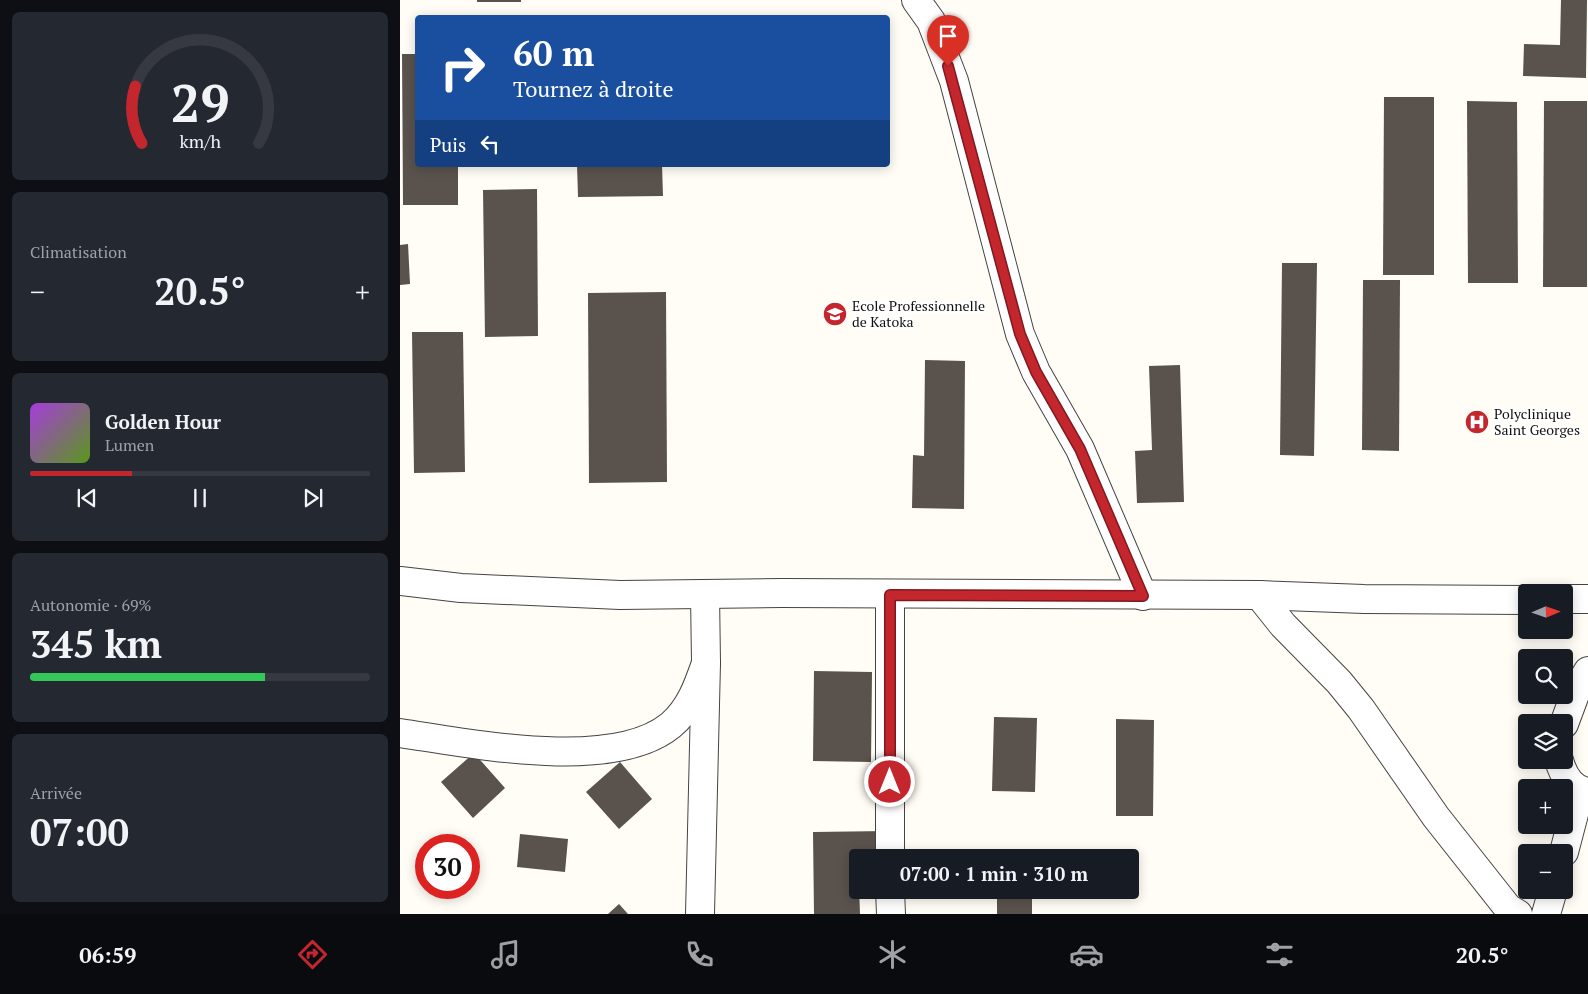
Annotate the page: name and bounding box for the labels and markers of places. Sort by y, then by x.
pin [927,15,969,66]
place label: Ecole Professionnelle de Katoka [852,296,985,331]
school or university icon: Ecole Professionnelle de Katoka [822,301,848,327]
place label: Polyclinique Saint Georges [1494,404,1580,439]
hospital icon: Polyclinique Saint Georges [1464,409,1490,435]

